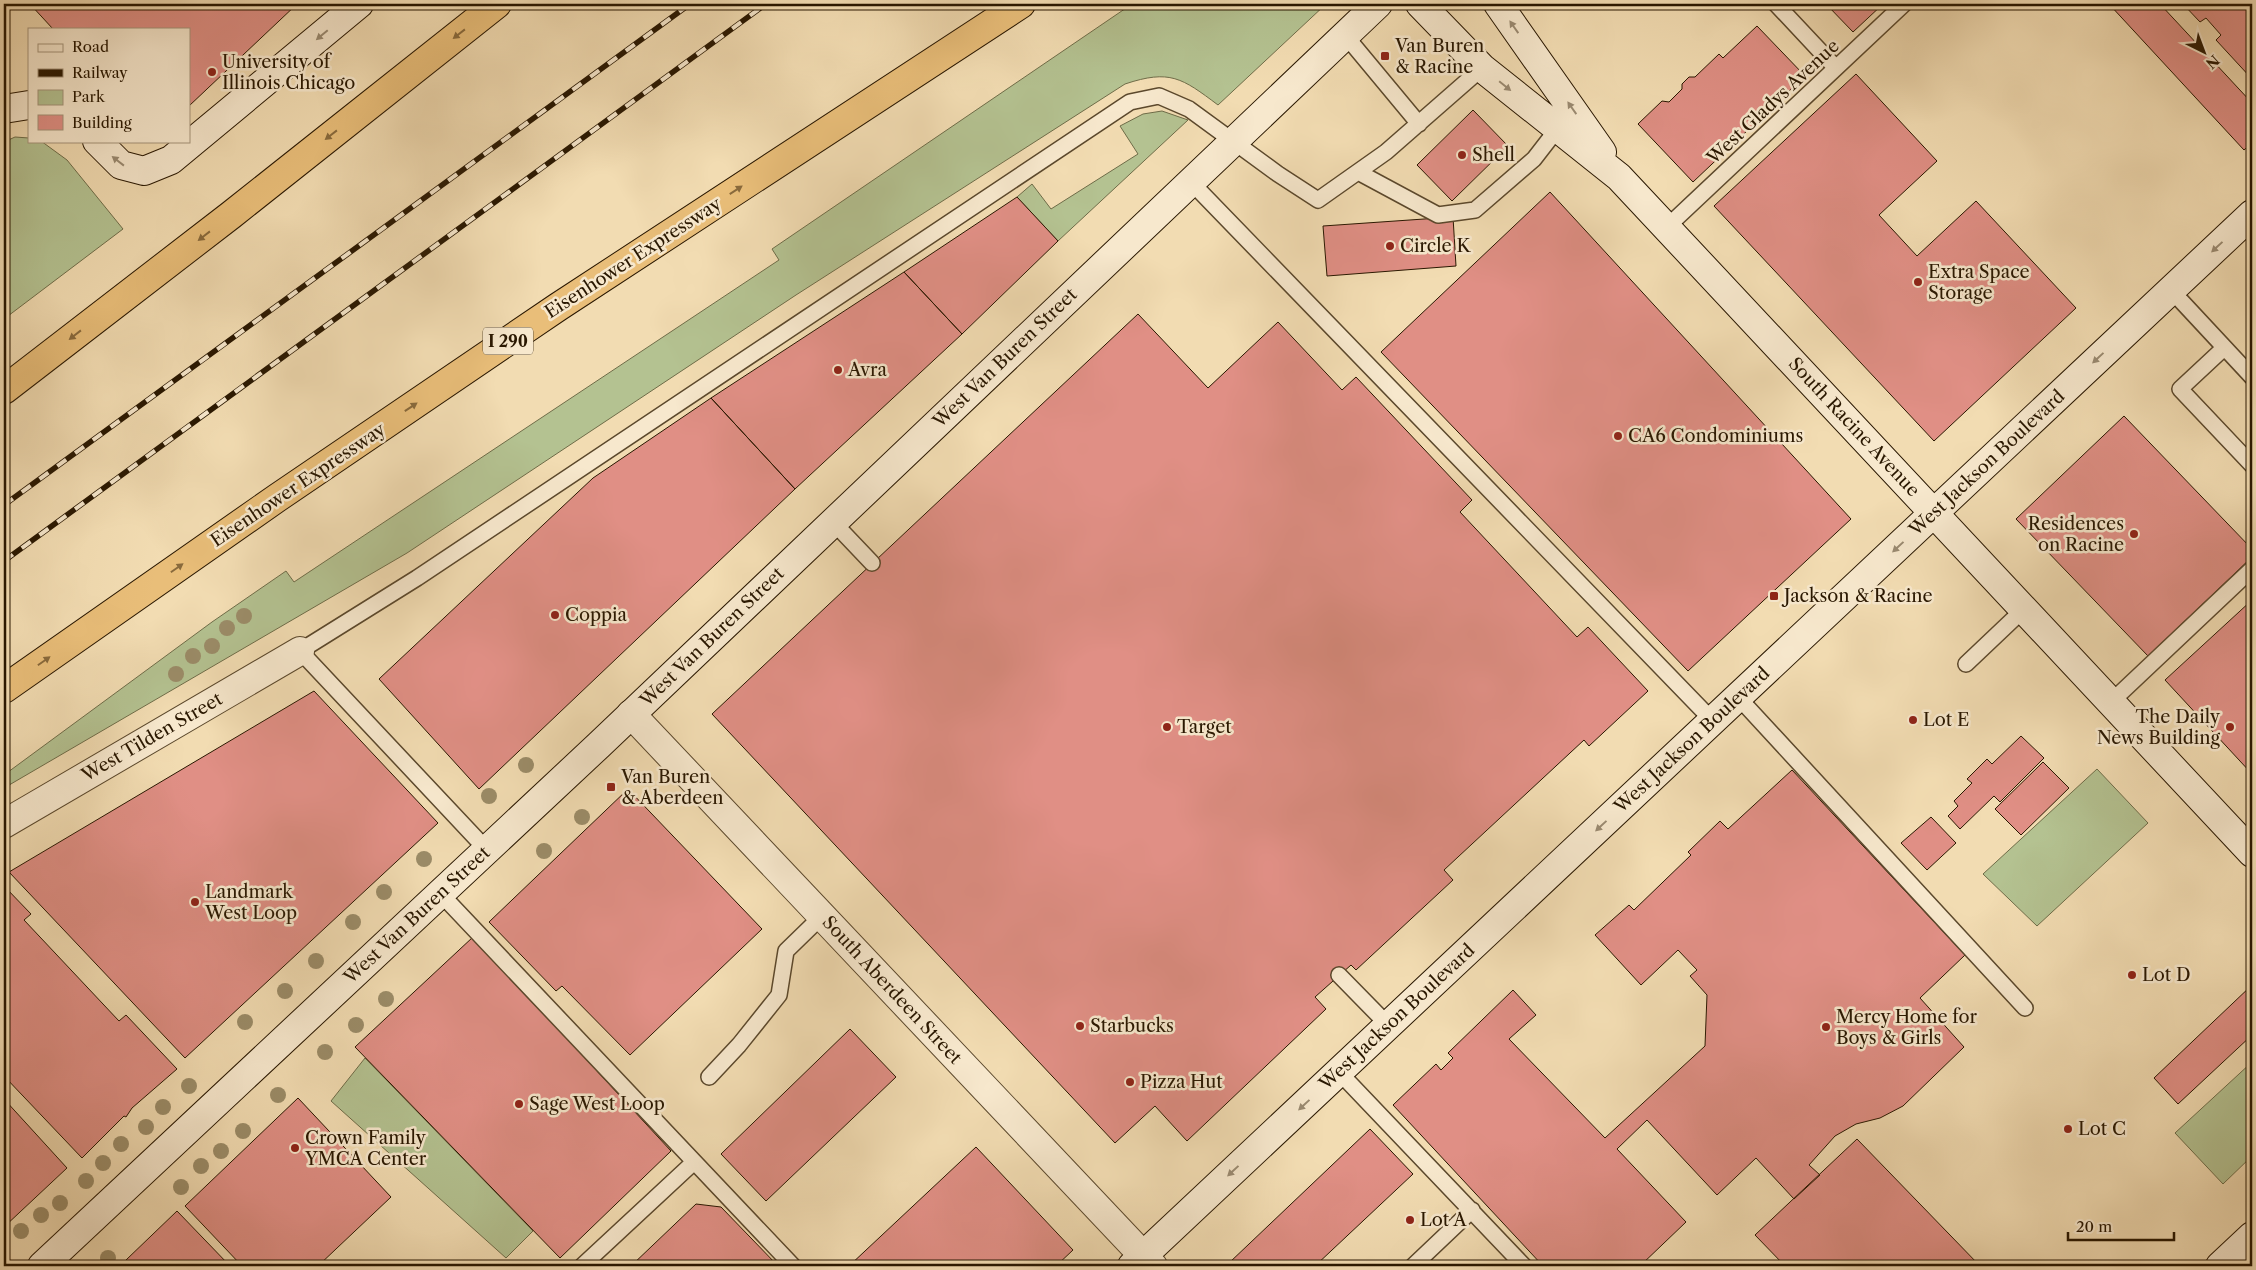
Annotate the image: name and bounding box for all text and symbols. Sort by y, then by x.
one-way arrow [1509,20,1519,34]
legend [28,28,190,142]
north arrow [2178,28,2228,78]
one-way arrow [316,29,328,41]
one-way arrow [452,29,466,39]
place label: Van Buren & Racine [1394,35,1484,78]
street label: West Gladys Avenue [1702,35,1844,170]
text: Road [72,37,109,56]
marker: Van Buren & Racine [1379,50,1391,62]
place label: University of Illinois Chicago [222,51,355,94]
text: N [2202,51,2223,72]
text: Railway [72,63,128,82]
marker: University of Illinois Chicago [206,66,218,78]
one-way arrow [1498,81,1511,92]
text: Park [72,87,106,106]
one-way arrow [1567,101,1577,115]
text: Building [72,113,132,132]
one-way arrow [325,130,338,141]
place label: Shell [1472,144,1515,166]
marker: Shell [1456,149,1468,161]
one-way arrow [111,156,125,166]
one-way arrow [729,185,743,195]
street label: Eisenhower Expressway [541,192,726,323]
one-way arrow [198,230,211,241]
place label: Circle K [1400,235,1471,257]
marker: Circle K [1384,240,1396,252]
one-way arrow [2211,241,2223,253]
place label: Extra Space Storage [1928,261,2030,304]
marker: Extra Space Storage [1912,276,1924,288]
street label: West Van Buren Street [928,283,1082,433]
road number: I 290 [483,328,533,354]
one-way arrow [68,330,82,340]
one-way arrow [2093,352,2105,364]
street label: South Racine Avenue [1784,353,1924,501]
place label: Avra [847,359,887,381]
marker: Avra [832,364,844,376]
street label: West Jackson Boulevard [1904,385,2069,541]
one-way arrow [405,402,418,412]
street label: Eisenhower Expressway [207,418,390,552]
place label: CA6 Condominiums [1628,425,1803,447]
marker: CA6 Condominiums [1612,430,1624,442]
place label: Residences on Racine [2028,513,2124,556]
marker: Residences on Racine [2128,528,2140,540]
one-way arrow [1892,541,1904,553]
street label: West Van Buren Street [635,562,789,712]
one-way arrow [170,563,184,573]
place label: Jackson & Racine [1781,585,1933,607]
marker: Jackson & Racine [1768,590,1780,602]
place label: Coppia [565,604,628,626]
marker: Coppia [549,609,561,621]
one-way arrow [37,657,50,667]
street label: West Jackson Boulevard [1609,662,1774,818]
street label: West Tilden Street [77,687,227,787]
place label: The Daily News Building [2097,706,2221,749]
place label: Lot E [1923,709,1969,731]
marker: Lot E [1907,714,1919,726]
place label: Target [1177,716,1232,738]
marker: Target [1161,721,1173,733]
marker: The Daily News Building [2224,721,2236,733]
place label: Van Buren & Aberdeen [620,766,724,809]
marker: Van Buren & Aberdeen [605,781,617,793]
one-way arrow [1595,820,1607,832]
street label: West Van Buren Street [339,841,495,989]
place label: Landmark West Loop [204,881,297,924]
marker: Landmark West Loop [189,896,201,908]
street label: South Aberdeen Street [818,911,967,1069]
street label: West Jackson Boulevard [1314,939,1479,1095]
place label: Lot D [2142,964,2191,986]
marker: Lot D [2126,969,2138,981]
place label: Mercy Home for Boys & Girls [1836,1006,1978,1049]
place label: Starbucks [1090,1015,1174,1037]
marker: Starbucks [1074,1020,1086,1032]
marker: Mercy Home for Boys & Girls [1820,1021,1832,1033]
place label: Pizza Hut [1140,1071,1223,1093]
marker: Pizza Hut [1124,1076,1136,1088]
place label: Sage West Loop [529,1093,665,1115]
marker: Sage West Loop [513,1098,525,1110]
one-way arrow [1298,1099,1310,1111]
place label: Lot C [2078,1118,2126,1140]
marker: Lot C [2062,1123,2074,1135]
place label: Crown Family YMCA Center [304,1127,427,1170]
marker: Crown Family YMCA Center [289,1142,301,1154]
one-way arrow [1228,1165,1240,1177]
place label: Lot A [1420,1209,1467,1231]
scale bar [2068,1210,2175,1242]
marker: Lot A [1404,1214,1416,1226]
text: 20 m [2076,1217,2112,1236]

